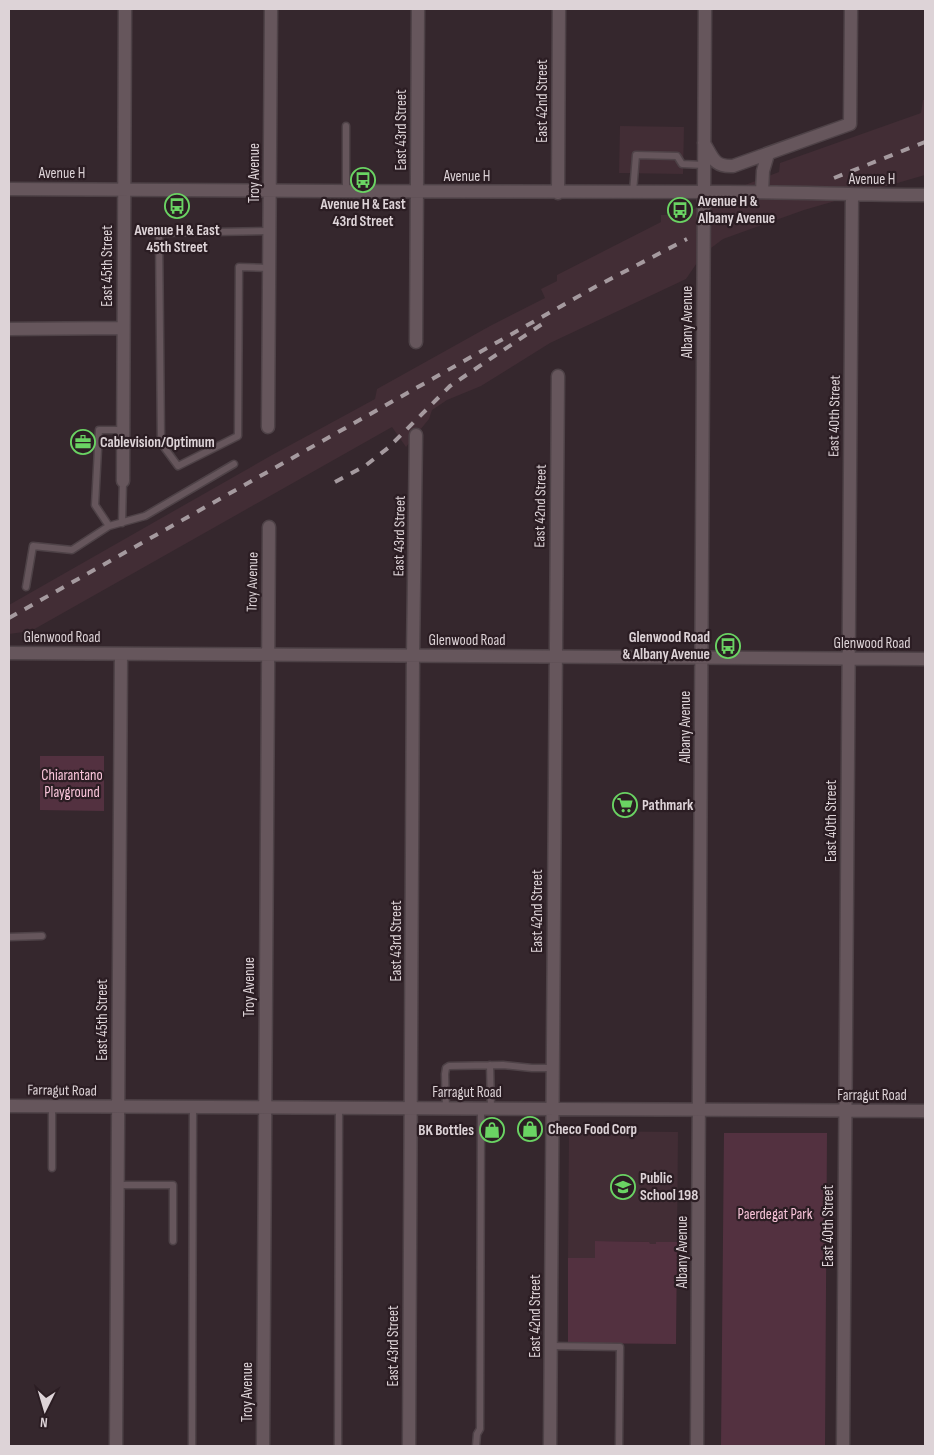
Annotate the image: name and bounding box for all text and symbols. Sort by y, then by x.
street label: East 42nd Street [533,59,552,143]
street label: East 43rd Street [392,89,411,171]
street label: Troy Avenue [245,143,264,203]
street label: Avenue H [38,164,85,183]
bus stop icon: Avenue H & East 43rd Street [350,167,376,193]
street label: Avenue H [443,167,490,186]
street label: Avenue H [848,170,895,189]
place label: Avenue H & Albany Avenue [697,192,775,228]
bus stop icon: Avenue H & East 45th Street [164,193,190,219]
place label: Avenue H & East 43rd Street [319,195,406,231]
bus stop icon: Avenue H & Albany Avenue [667,197,693,223]
place label: Avenue H & East 45th Street [133,221,220,257]
street label: East 45th Street [98,225,117,307]
street label: Albany Avenue [678,286,697,359]
street label: East 40th Street [824,374,845,457]
office icon: Cablevision/Optimum [70,429,96,455]
place label: Cablevision/Optimum [100,433,215,452]
street label: East 42nd Street [530,464,551,548]
street label: East 43rd Street [389,495,410,577]
street label: Troy Avenue [242,552,263,612]
street label: Glenwood Road [23,628,101,647]
place label: Glenwood Road & Albany Avenue [623,628,710,664]
street label: Glenwood Road [428,631,506,650]
bus stop icon: Glenwood Road & Albany Avenue [715,633,741,659]
street label: Glenwood Road [833,634,911,653]
street label: Albany Avenue [676,691,695,764]
park label: Chiarantano Playground [41,766,103,802]
street label: East 40th Street [822,780,841,862]
supermarket icon: Pathmark [612,792,638,818]
place label: Pathmark [642,796,694,815]
street label: East 42nd Street [528,869,547,953]
street label: East 43rd Street [387,900,406,982]
street label: Troy Avenue [240,957,259,1017]
street label: East 45th Street [93,979,112,1061]
street label: Farragut Road [27,1080,97,1101]
street label: Farragut Road [432,1083,502,1102]
street label: Farragut Road [837,1086,907,1105]
shop icon: Checo Food Corp [517,1116,543,1142]
shop icon: BK Bottles [479,1117,505,1143]
place label: Checo Food Corp [548,1120,637,1139]
place label: BK Bottles [418,1121,474,1140]
place label: Public School 198 [640,1169,698,1205]
school or university icon: Public School 198 [610,1174,636,1200]
street label: East 40th Street [819,1185,838,1267]
park label: Paerdegat Park [738,1205,813,1224]
street label: Albany Avenue [673,1216,692,1289]
street label: East 42nd Street [526,1274,545,1358]
street label: East 43rd Street [384,1305,403,1387]
street label: Troy Avenue [238,1362,257,1422]
north arrow [20,1385,70,1435]
text: N [39,1414,48,1431]

